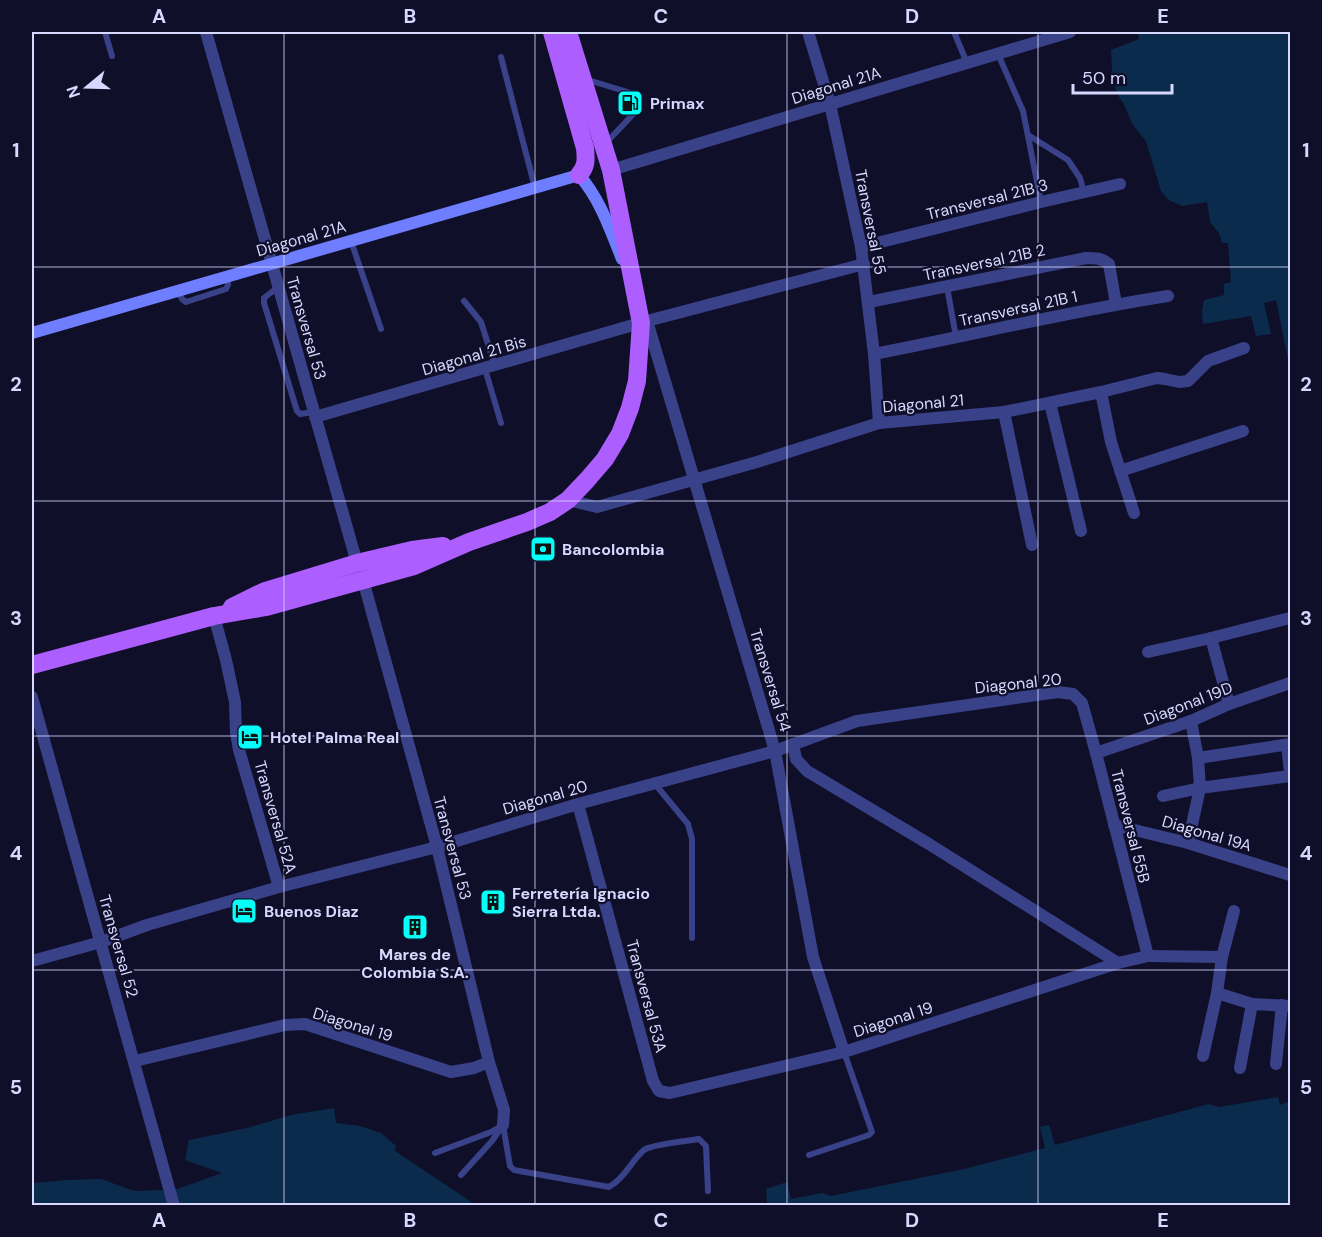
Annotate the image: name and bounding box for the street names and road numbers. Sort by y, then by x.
street label: Diagonal 21A [789,62,884,109]
street label: Transversal 55 [850,168,891,276]
street label: Transversal 21B 3 [924,174,1050,225]
street label: Diagonal 21A [254,216,349,261]
street label: Transversal 21B 2 [921,239,1047,286]
street label: Transversal 53 [282,274,331,382]
street label: Transversal 21B 1 [957,286,1079,331]
street label: Diagonal 21 Bis [420,331,529,380]
street label: Diagonal 21 [881,389,965,418]
street label: Transversal 54 [745,626,796,734]
street label: Diagonal 20 [974,668,1063,699]
street label: Diagonal 19D [1141,677,1236,730]
street label: Transversal 52A [249,758,302,876]
street label: Transversal 55B [1106,767,1155,885]
street label: Diagonal 20 [500,775,590,820]
street label: Transversal 53 [429,794,476,902]
street label: Diagonal 19A [1160,811,1254,856]
street label: Transversal 52 [94,892,143,1000]
street label: Transversal 53A [621,937,672,1055]
street label: Diagonal 19 [851,997,936,1042]
street label: Diagonal 19 [310,1002,395,1047]

